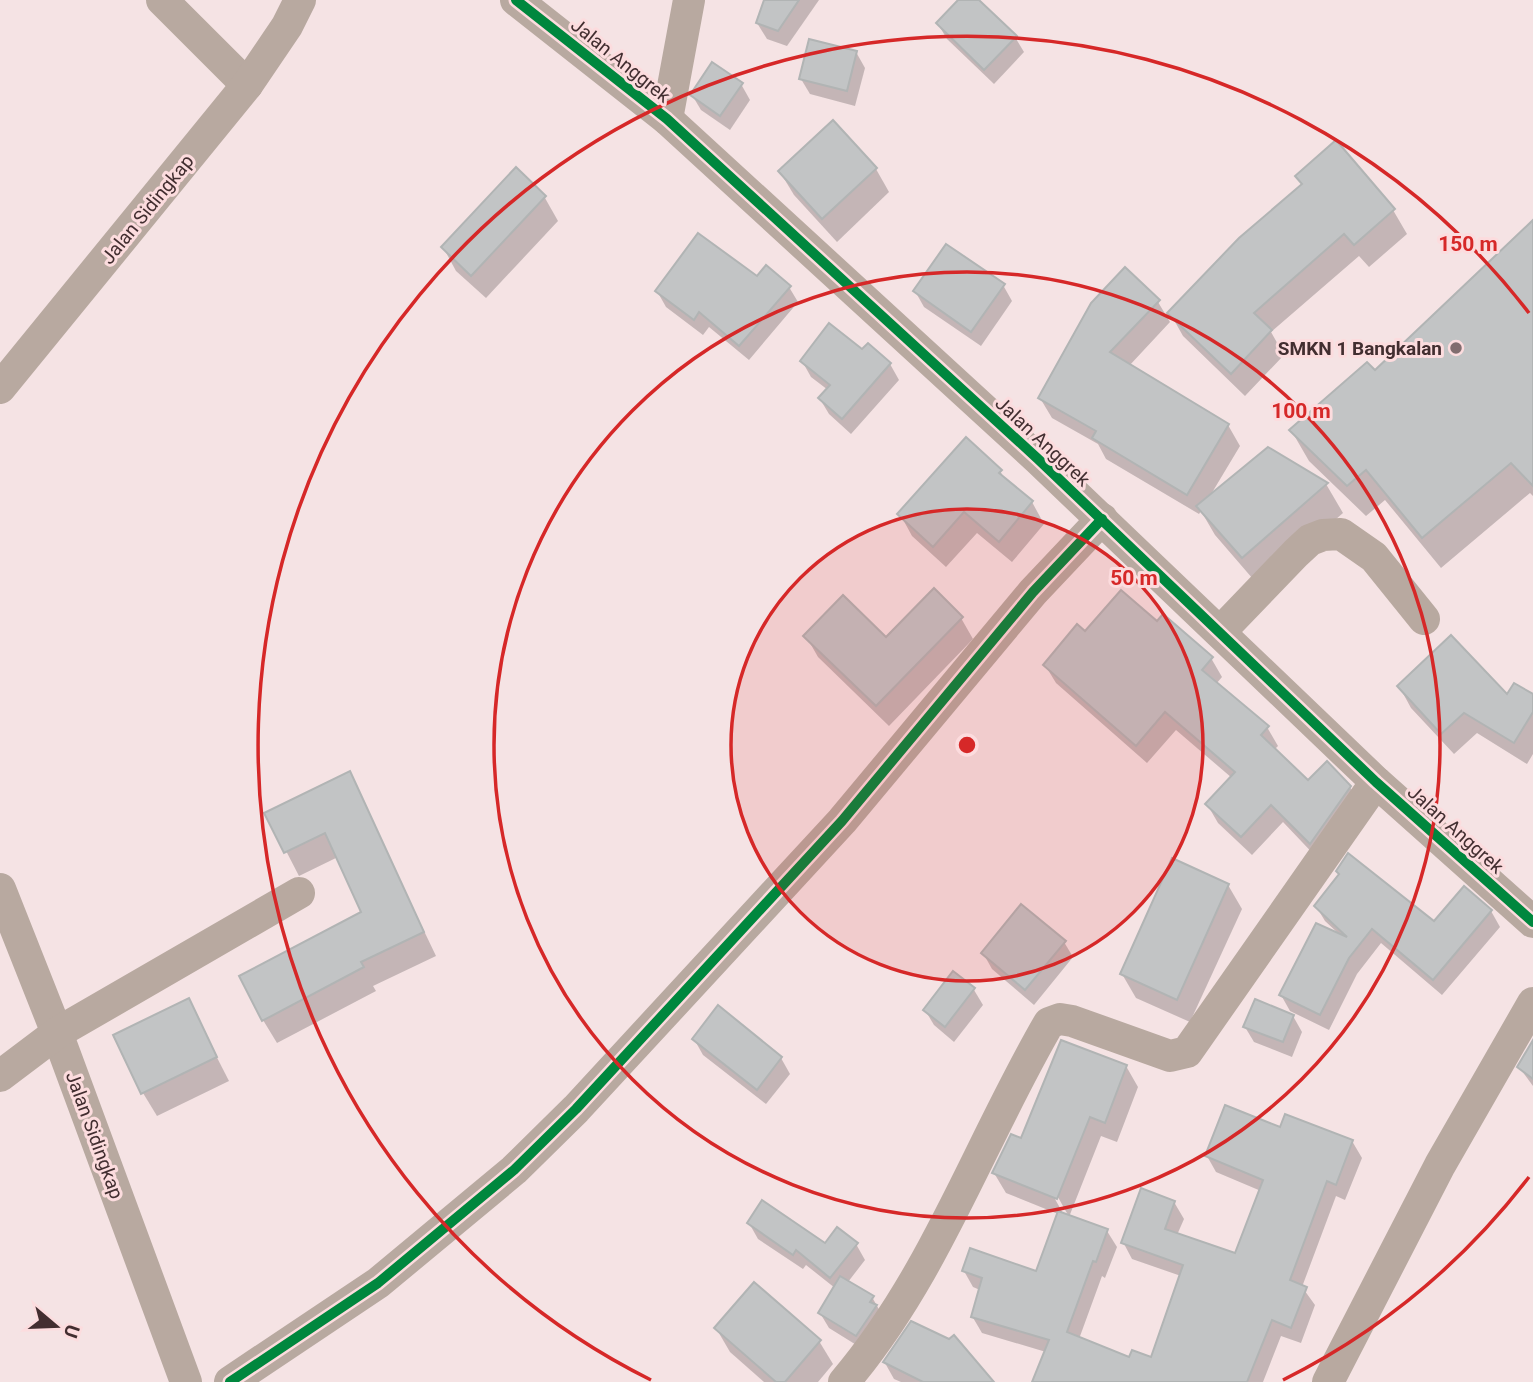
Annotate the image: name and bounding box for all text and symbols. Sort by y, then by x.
street label: Jalan Anggrek [566,13,675,108]
street label: Jalan Sidingkap [96,150,198,269]
text: 150 m [1438,232,1498,256]
place label: SMKN 1 Bangkalan [1278,337,1442,360]
marker: SMKN 1 Bangkalan [1448,340,1464,356]
street label: Jalan Anggrek [991,392,1095,491]
text: 100 m [1271,399,1331,423]
text: 50 m [1110,566,1158,590]
centre of rings [955,733,979,757]
street label: Jalan Anggrek [1403,780,1509,879]
street label: Jalan Sidingkap [61,1068,128,1202]
north arrow [21,1291,91,1361]
text: U [59,1322,85,1341]

